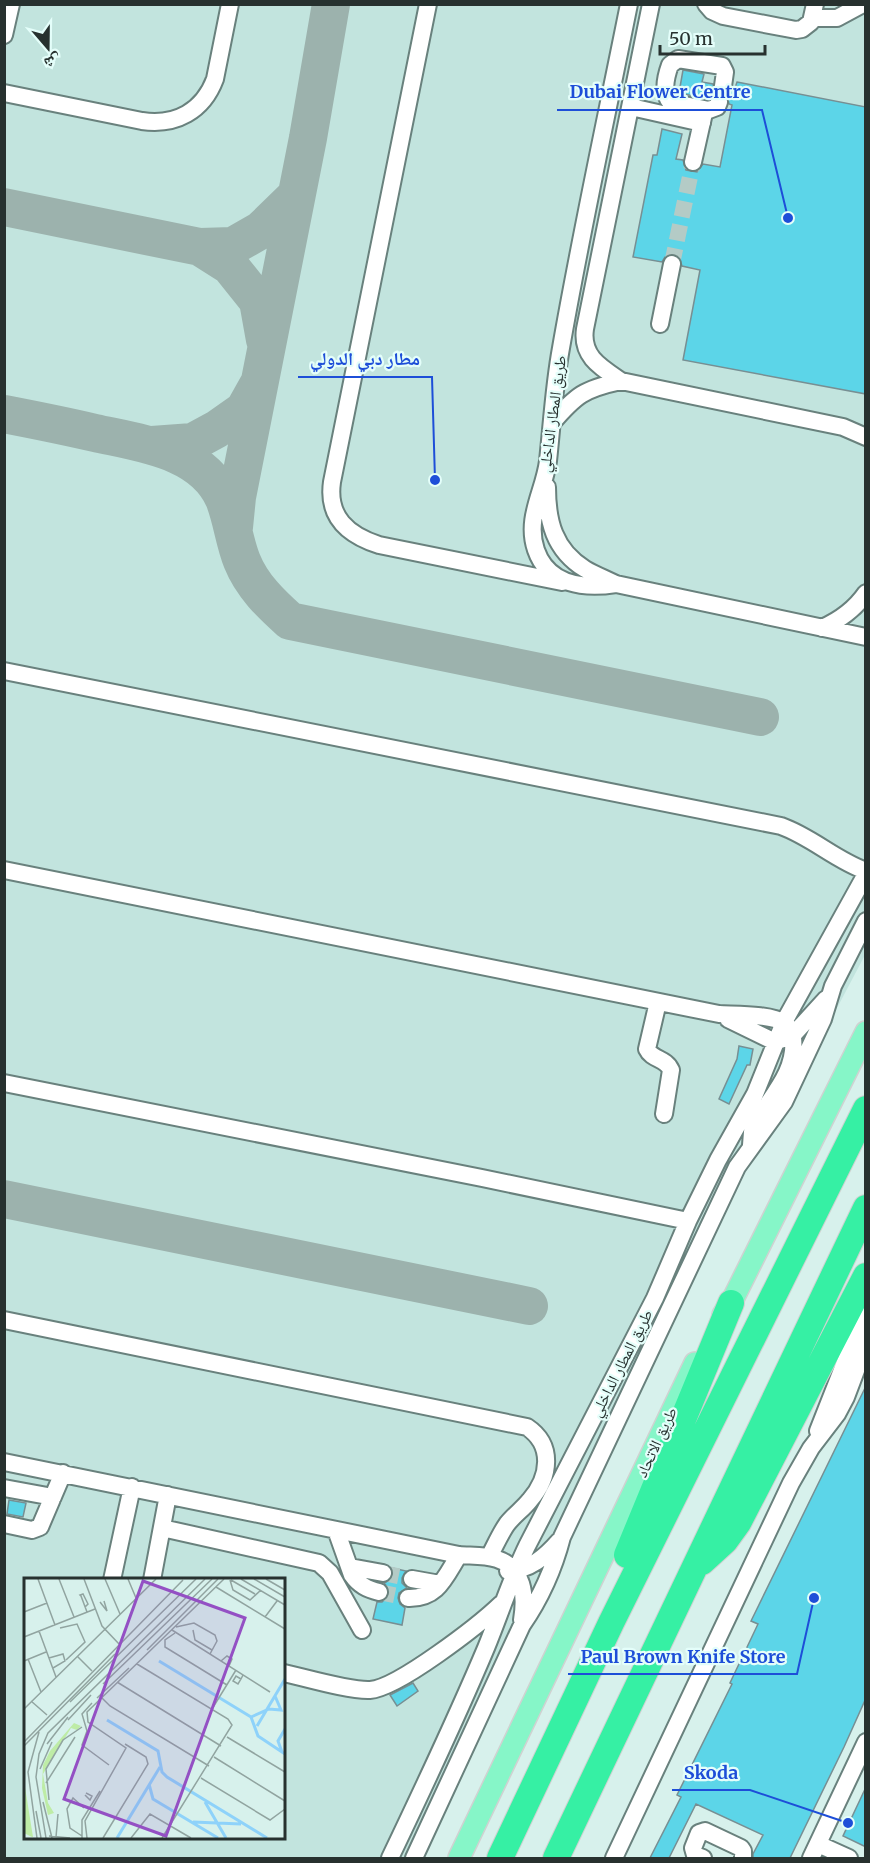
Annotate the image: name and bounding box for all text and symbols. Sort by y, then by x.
north arrow [18,18,78,78]
scale bar [660,18,765,56]
text: 50 m [669,27,713,50]
text: ش [42,50,65,74]
callout: Dubai Flower Centre [557,74,762,110]
text: Dubai Flower Centre [570,80,751,103]
callout: مطار دبي الدولي [298,341,432,377]
text: مطار دبي الدولي [310,347,420,373]
street label: طريق المطار الداخلي [534,354,573,474]
street label: طريق المطار الداخلي [585,1306,659,1422]
street label: طريق الاتحاد [631,1404,682,1481]
inset map [24,1578,285,1839]
callout: Paul Brown Knife Store [568,1638,797,1674]
text: Paul Brown Knife Store [580,1645,786,1668]
callout: Skoda [672,1754,750,1790]
text: Skoda [684,1761,738,1784]

